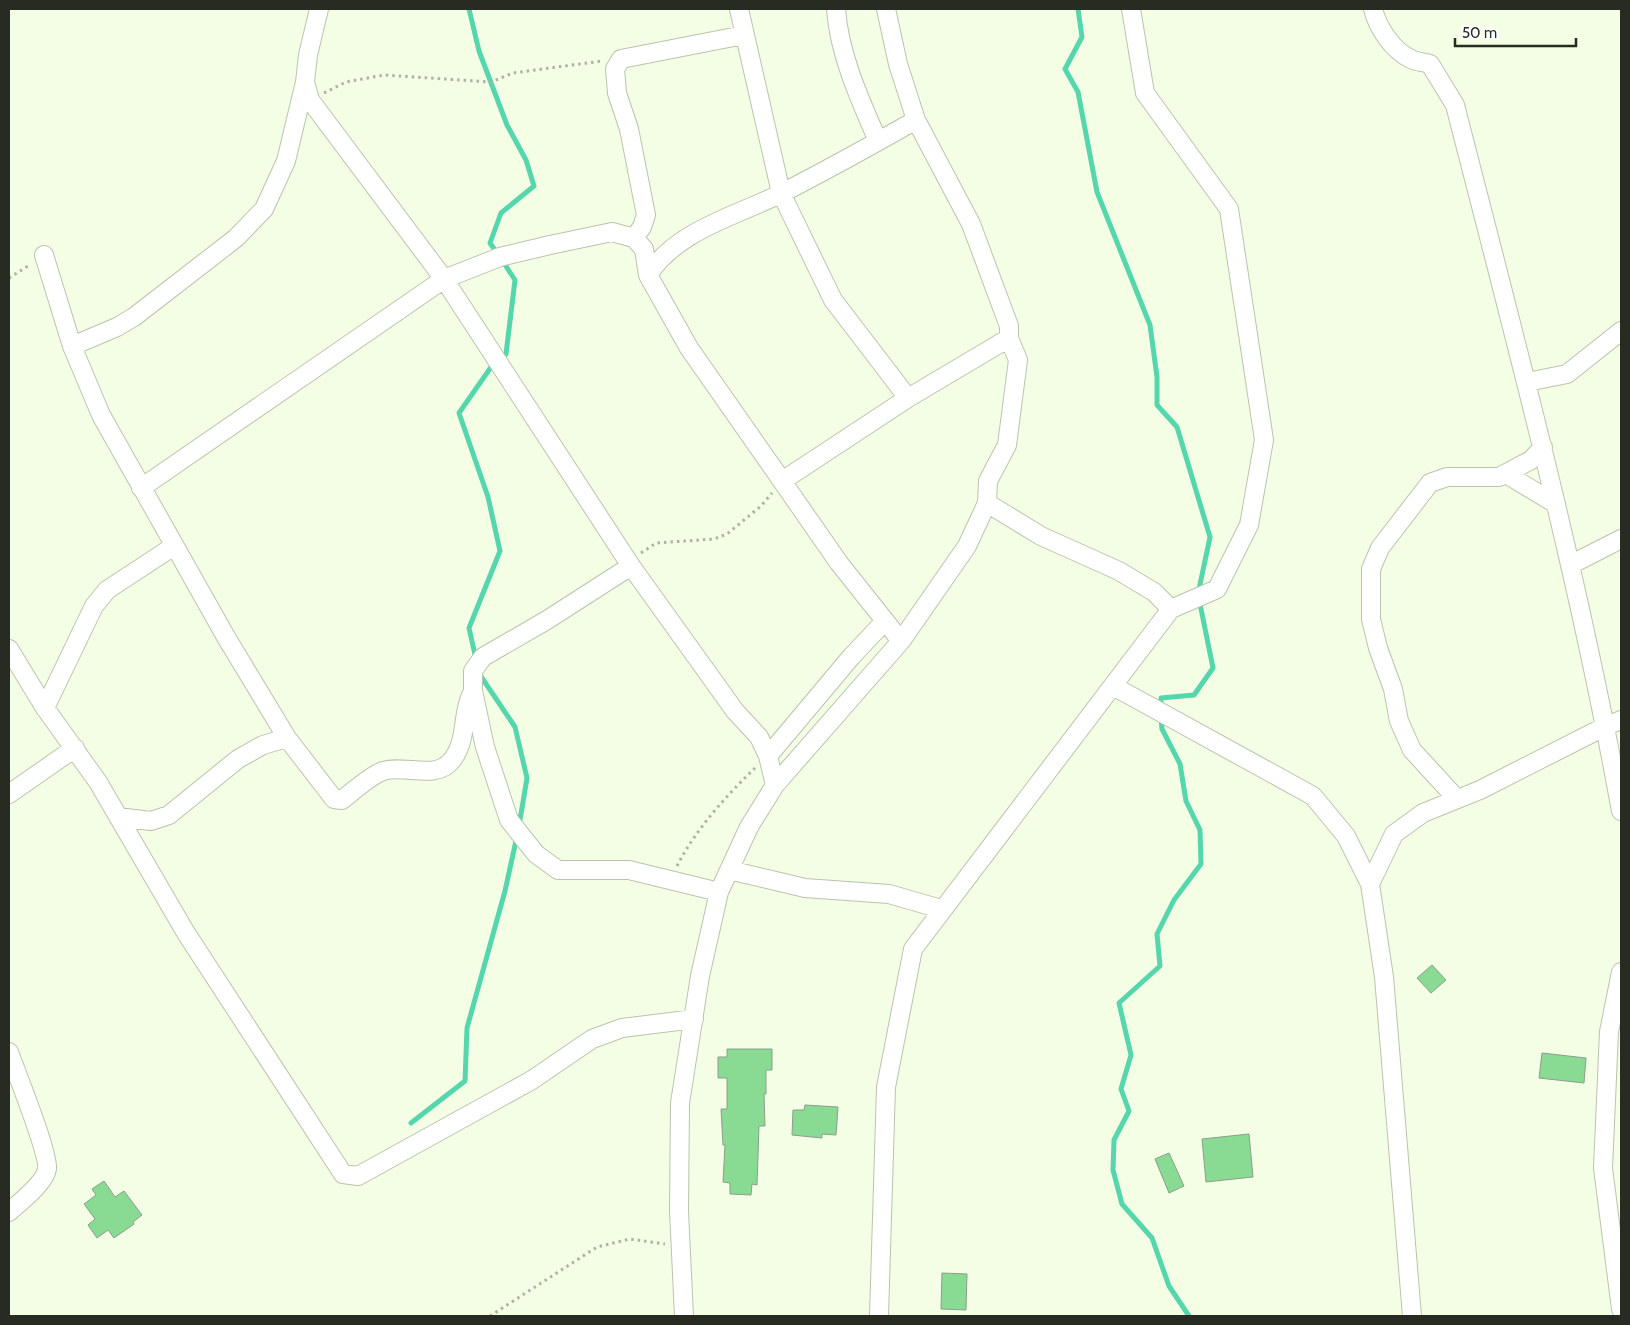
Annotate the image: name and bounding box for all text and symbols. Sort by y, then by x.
scale bar [1455,15,1576,47]
text: 50 m [1462,24,1497,42]

